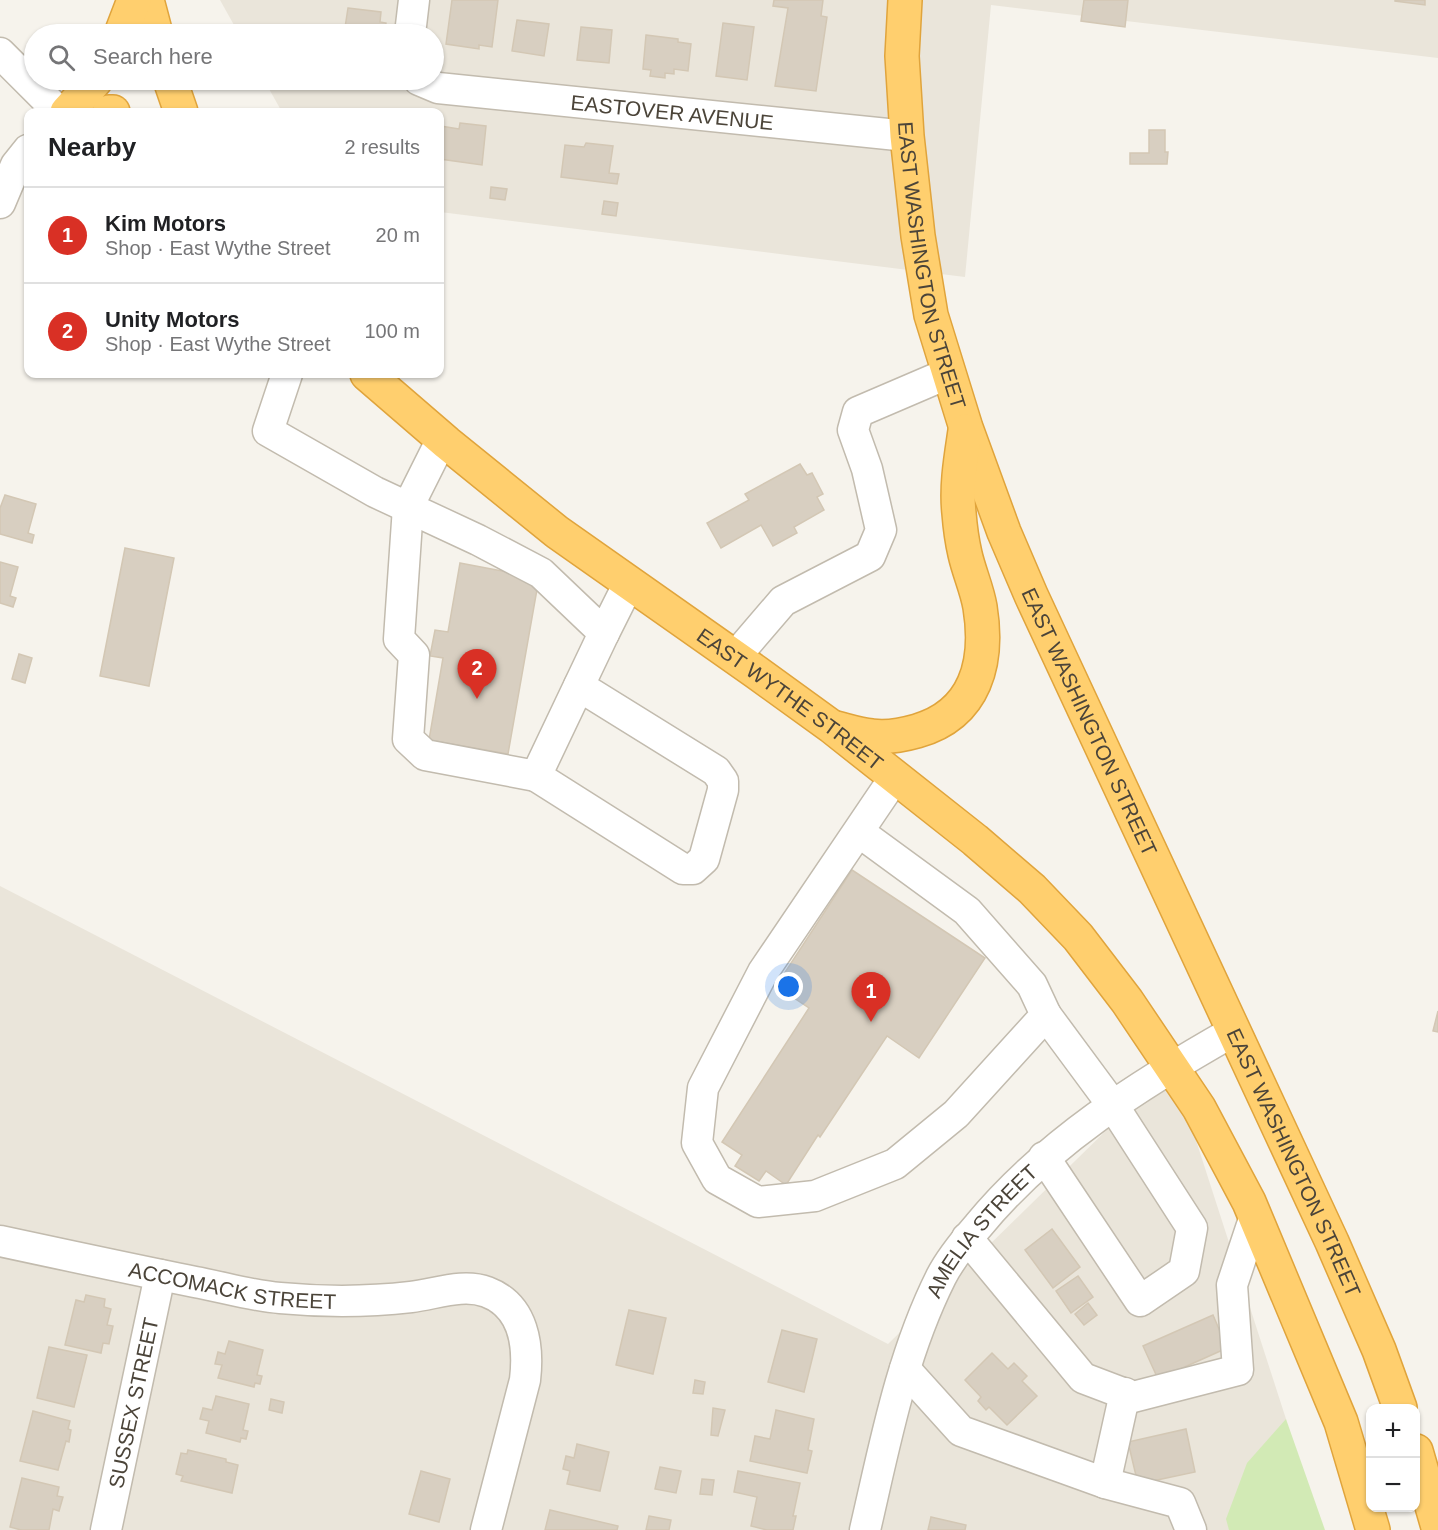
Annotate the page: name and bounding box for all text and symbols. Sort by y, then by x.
search box [24,24,444,90]
icon: search [45,41,78,74]
text: Search here [93,44,213,69]
street label: EASTOVER AVENUE [570,90,775,134]
street label: EAST WASHINGTON STREET [895,121,971,412]
text: Nearby [48,132,136,162]
text: 2 results [344,136,420,158]
text: Kim Motors [105,211,226,236]
text: 1 [62,224,73,246]
text: 20 m [376,224,420,246]
text: Shop · East Wythe Street [105,237,330,259]
text: Unity Motors [105,307,239,332]
text: 2 [62,320,73,342]
text: 100 m [364,320,420,342]
text: Shop · East Wythe Street [105,333,330,355]
street label: EAST WASHINGTON STREET [1018,584,1162,859]
street label: EAST WYTHE STREET [693,623,888,775]
pin: 2 [458,650,496,699]
your location [774,972,803,1001]
pin: 1 [852,972,890,1022]
street label: EAST WASHINGTON STREET [1223,1025,1366,1300]
street label: AMELIA STREET [921,1159,1041,1301]
street label: ACCOMACK STREET [127,1257,337,1312]
street label: SUSSEX STREET [104,1315,162,1490]
map controls [1366,1404,1420,1512]
button: + [1366,1404,1420,1458]
button: − [1366,1458,1420,1512]

